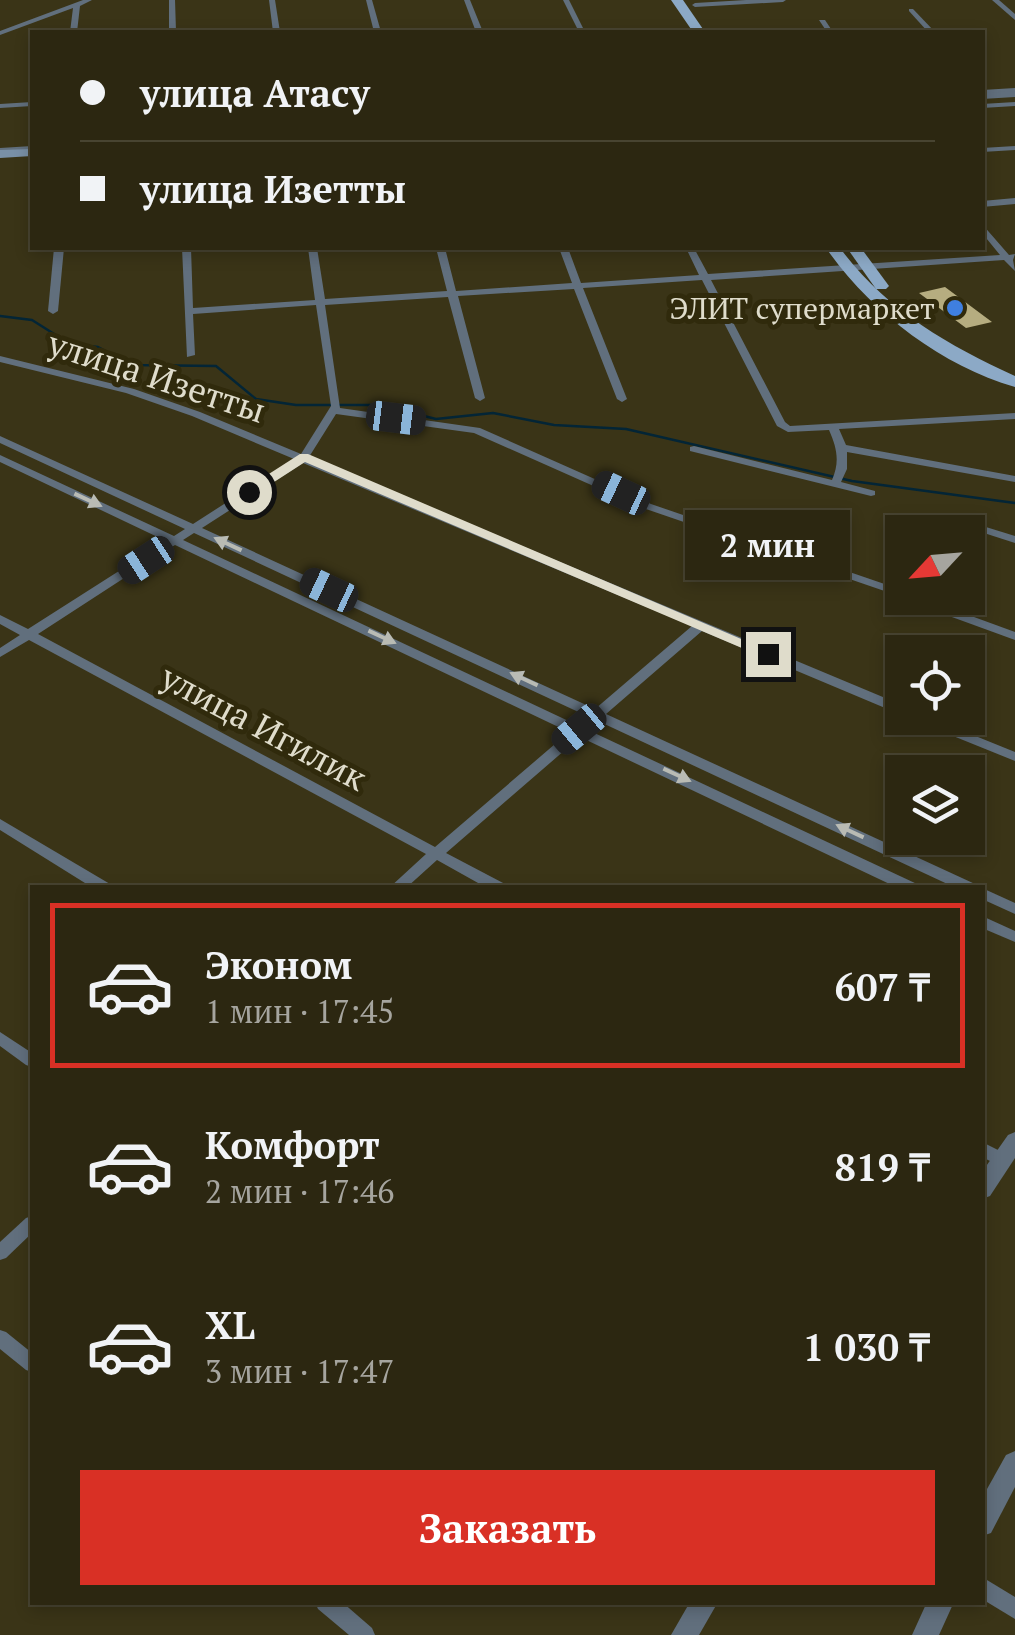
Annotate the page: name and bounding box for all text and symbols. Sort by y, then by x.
text: улица Атасу [140,68,370,118]
text: улица Изетты [140,164,406,214]
place label: ЭЛИТ супермаркет [670,288,935,328]
marker: ЭЛИТ супермаркет [944,297,966,319]
street label: улица Изетты [42,319,272,433]
car [364,399,428,437]
car [587,467,655,519]
route start [227,470,272,515]
one-way arrow [74,491,103,508]
callout: 2 мин [686,509,850,579]
north arrow [885,515,985,615]
map controls [885,515,985,855]
text: 2 мин [720,524,815,566]
car [113,531,179,589]
one-way arrow [214,535,243,552]
car [295,564,363,616]
one-way arrow [368,629,397,646]
route end [746,632,791,677]
button: locate [885,635,985,735]
street label: улица Игилик [152,653,375,801]
one-way arrow [509,671,539,687]
car [546,698,612,760]
button: layers [885,755,985,855]
one-way arrow [662,767,691,784]
one-way arrow [835,823,864,840]
text: Эконом [205,940,352,990]
icon: car [85,941,175,1031]
text: 607 ₸ [835,962,930,1012]
text: 1 мин · 17:45 [205,990,394,1032]
text: Комфорт [205,1120,380,1170]
icon: car [85,1121,175,1211]
text: 819 ₸ [835,1142,930,1192]
text: 2 мин · 17:46 [205,1170,394,1212]
text: XL [205,1300,255,1350]
icon: car [85,1301,175,1391]
text: 1 030 ₸ [803,1322,930,1372]
text: 3 мин · 17:47 [205,1350,394,1392]
button: Заказать [80,1470,935,1585]

